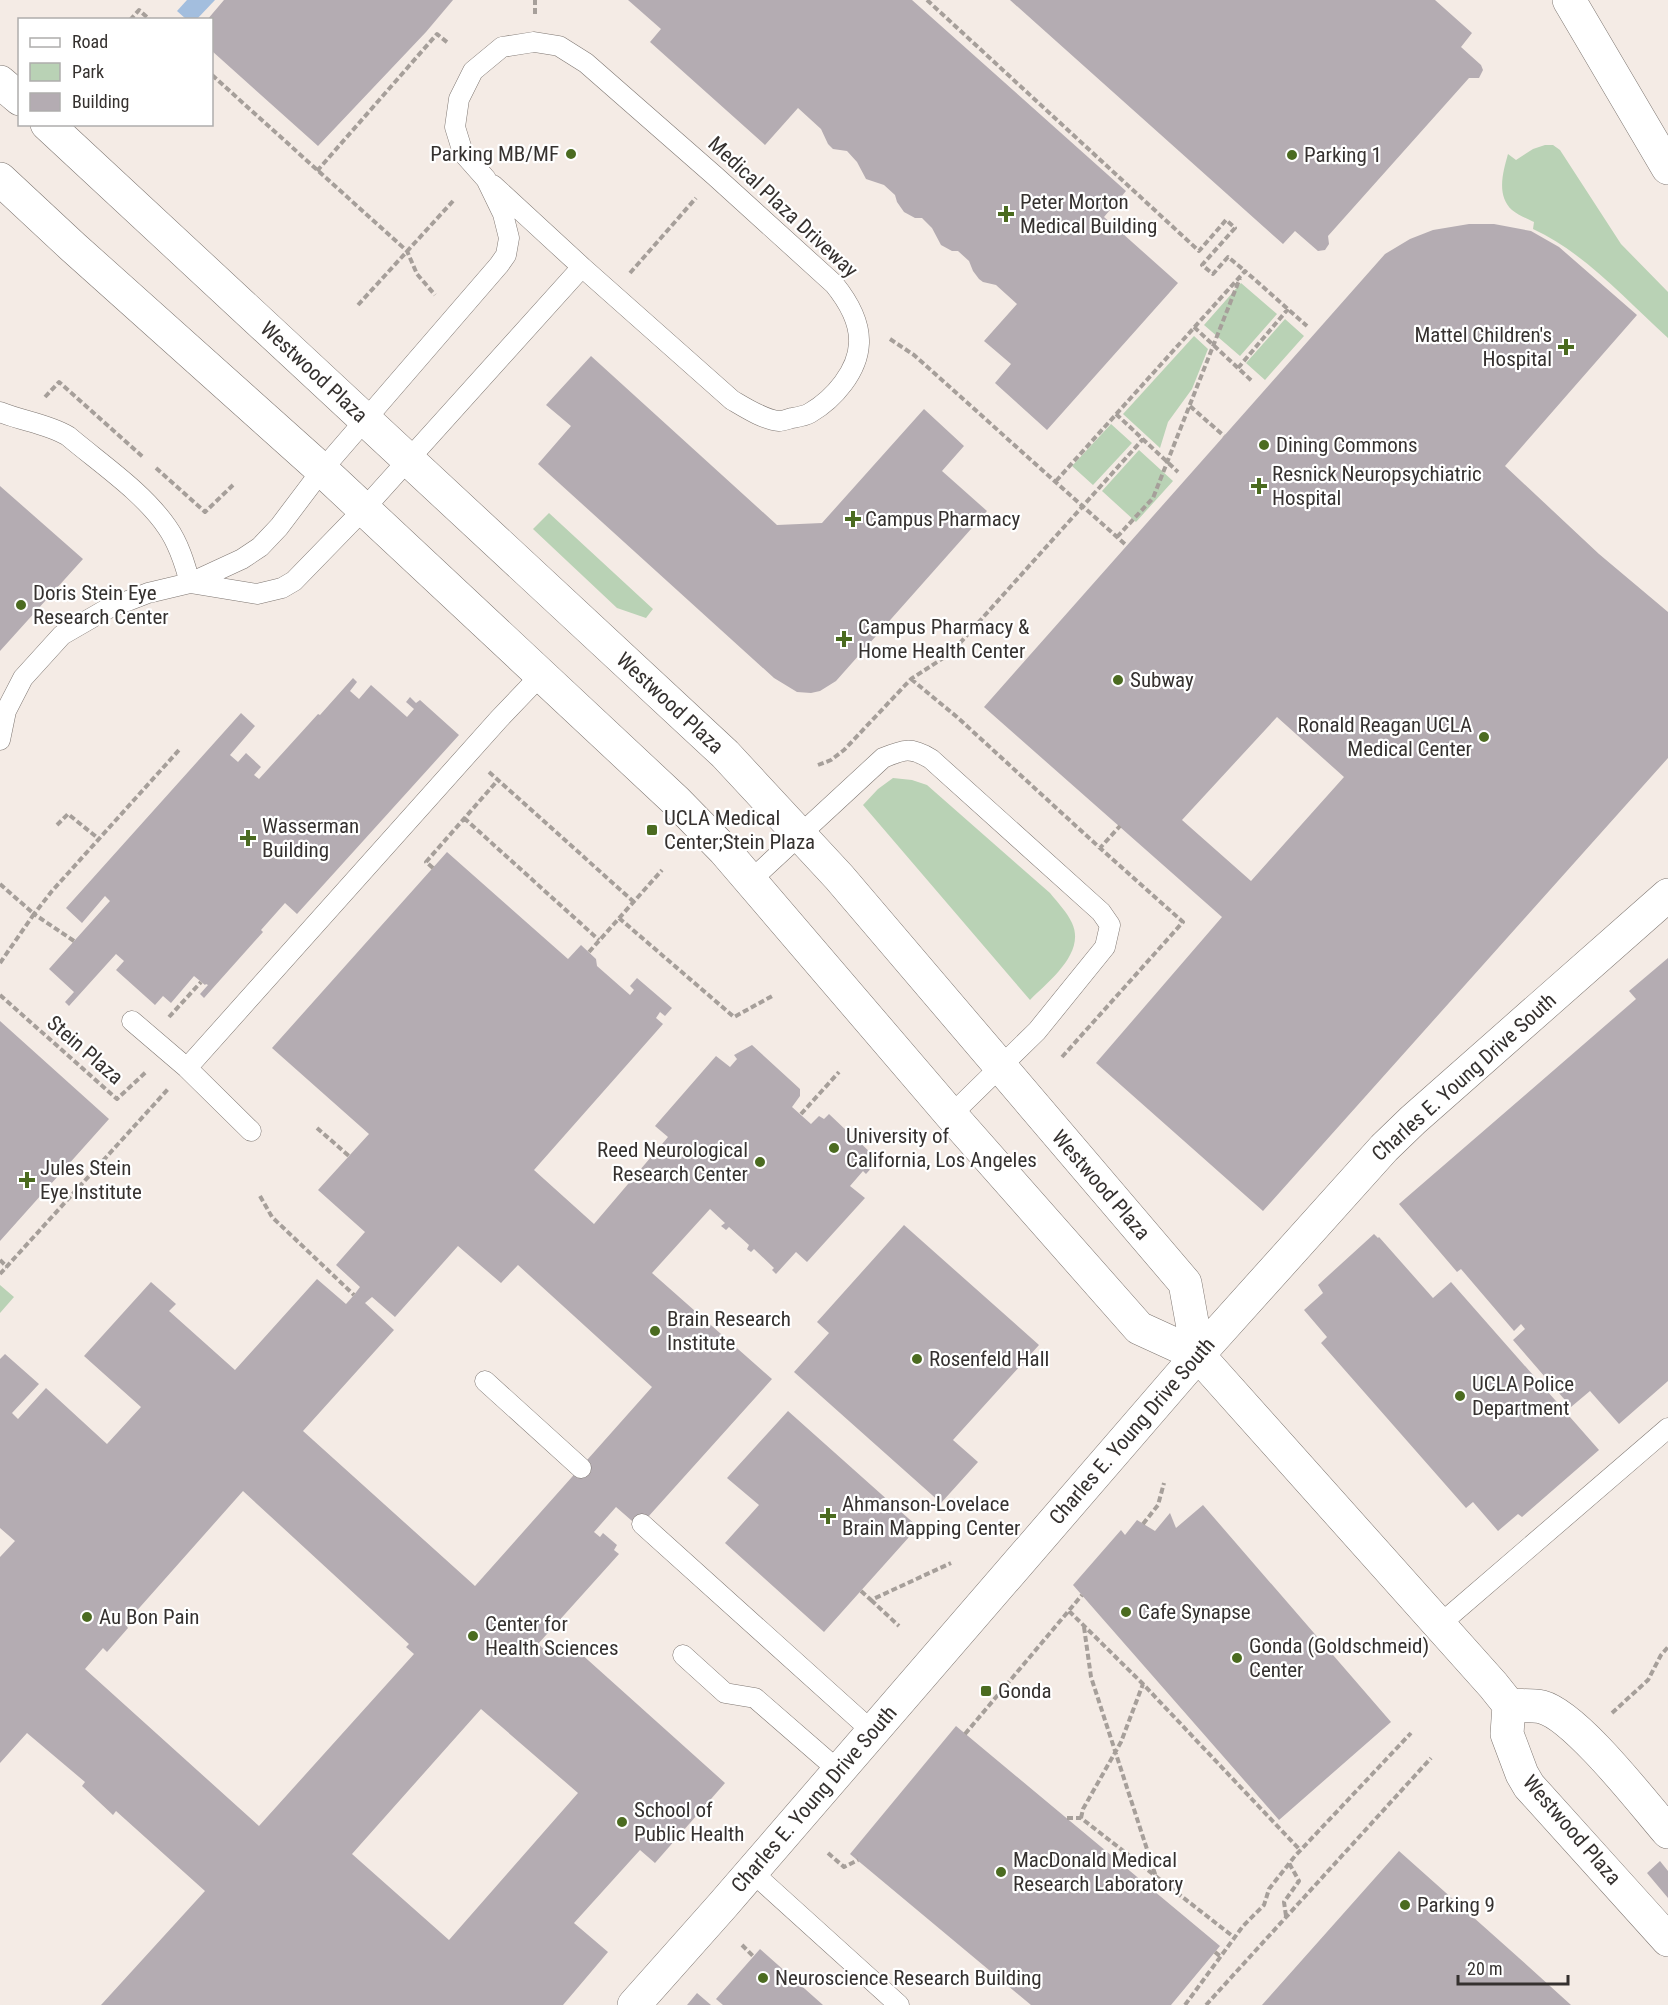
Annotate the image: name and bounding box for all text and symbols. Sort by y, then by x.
legend [18,18,213,126]
text: Road [72,31,108,52]
text: Park [72,61,104,82]
text: Building [72,91,129,112]
street label: Medical Plaza Driveway [703,132,863,282]
place label: Parking MB/MF [430,142,559,166]
place label: Parking 1 [1304,143,1382,167]
marker: Parking MB/MF [564,147,578,161]
marker: Parking 1 [1285,148,1299,162]
place label: Peter Morton Medical Building [1020,190,1157,238]
marker: Peter Morton Medical Building [997,205,1015,223]
street label: Westwood Plaza [256,316,372,428]
place label: Mattel Children's Hospital [1414,323,1552,371]
marker: Mattel Children's Hospital [1557,338,1575,356]
place label: Dining Commons [1276,433,1418,457]
marker: Dining Commons [1257,438,1271,452]
place label: Resnick Neuropsychiatric Hospital [1272,462,1482,510]
marker: Resnick Neuropsychiatric Hospital [1250,477,1268,495]
place label: Campus Pharmacy [865,507,1020,531]
marker: Campus Pharmacy [846,512,860,526]
place label: Doris Stein Eye Research Center [33,581,169,629]
marker: Doris Stein Eye Research Center [14,598,28,612]
place label: Campus Pharmacy & Home Health Center [858,615,1030,663]
marker: Campus Pharmacy & Home Health Center [835,630,853,648]
street label: Westwood Plaza [612,647,728,759]
place label: Subway [1130,668,1194,692]
marker: Subway [1111,673,1125,687]
place label: Ronald Reagan UCLA Medical Center [1298,713,1472,761]
marker: Ronald Reagan UCLA Medical Center [1477,730,1491,744]
place label: UCLA Medical Center;Stein Plaza [664,806,815,854]
place label: Wasserman Building [262,814,359,862]
marker: UCLA Medical Center;Stein Plaza [645,823,659,837]
marker: Wasserman Building [239,829,257,847]
street label: Charles E. Young Drive South [1367,988,1561,1166]
street label: Stein Plaza [42,1011,128,1089]
place label: University of California, Los Angeles [846,1124,1037,1172]
street label: Westwood Plaza [1047,1125,1155,1245]
place label: Reed Neurological Research Center [597,1138,748,1186]
marker: University of California, Los Angeles [827,1141,841,1155]
marker: Reed Neurological Research Center [753,1155,767,1169]
place label: Jules Stein Eye Institute [40,1156,142,1204]
marker: Jules Stein Eye Institute [18,1171,36,1189]
place label: Brain Research Institute [667,1307,791,1355]
marker: Brain Research Institute [648,1324,662,1338]
street label: Charles E. Young Drive South [1044,1333,1220,1529]
place label: Rosenfeld Hall [929,1347,1049,1371]
marker: Rosenfeld Hall [910,1352,924,1366]
place label: UCLA Police Department [1472,1372,1574,1420]
marker: UCLA Police Department [1453,1389,1467,1403]
place label: Ahmanson-Lovelace Brain Mapping Center [842,1492,1021,1540]
marker: Ahmanson-Lovelace Brain Mapping Center [819,1507,837,1525]
place label: Cafe Synapse [1138,1600,1251,1624]
place label: Au Bon Pain [99,1605,200,1629]
marker: Cafe Synapse [1119,1605,1133,1619]
marker: Au Bon Pain [80,1610,94,1624]
place label: Center for Health Sciences [485,1612,618,1660]
marker: Center for Health Sciences [466,1629,480,1643]
place label: Gonda (Goldschmeid) Center [1249,1634,1429,1682]
marker: Gonda (Goldschmeid) Center [1230,1651,1244,1665]
place label: Gonda [998,1679,1052,1703]
marker: Gonda [979,1684,993,1698]
street label: Charles E. Young Drive South [726,1701,902,1897]
street label: Westwood Plaza [1518,1770,1626,1890]
place label: School of Public Health [634,1798,744,1846]
marker: School of Public Health [615,1815,629,1829]
place label: MacDonald Medical Research Laboratory [1013,1848,1183,1896]
marker: MacDonald Medical Research Laboratory [994,1865,1008,1879]
place label: Parking 9 [1417,1893,1495,1917]
marker: Parking 9 [1398,1898,1412,1912]
scale bar [1458,1948,1568,1986]
text: 20 m [1467,1958,1502,1979]
place label: Neuroscience Research Building [775,1966,1042,1990]
marker: Neuroscience Research Building [756,1971,770,1985]

